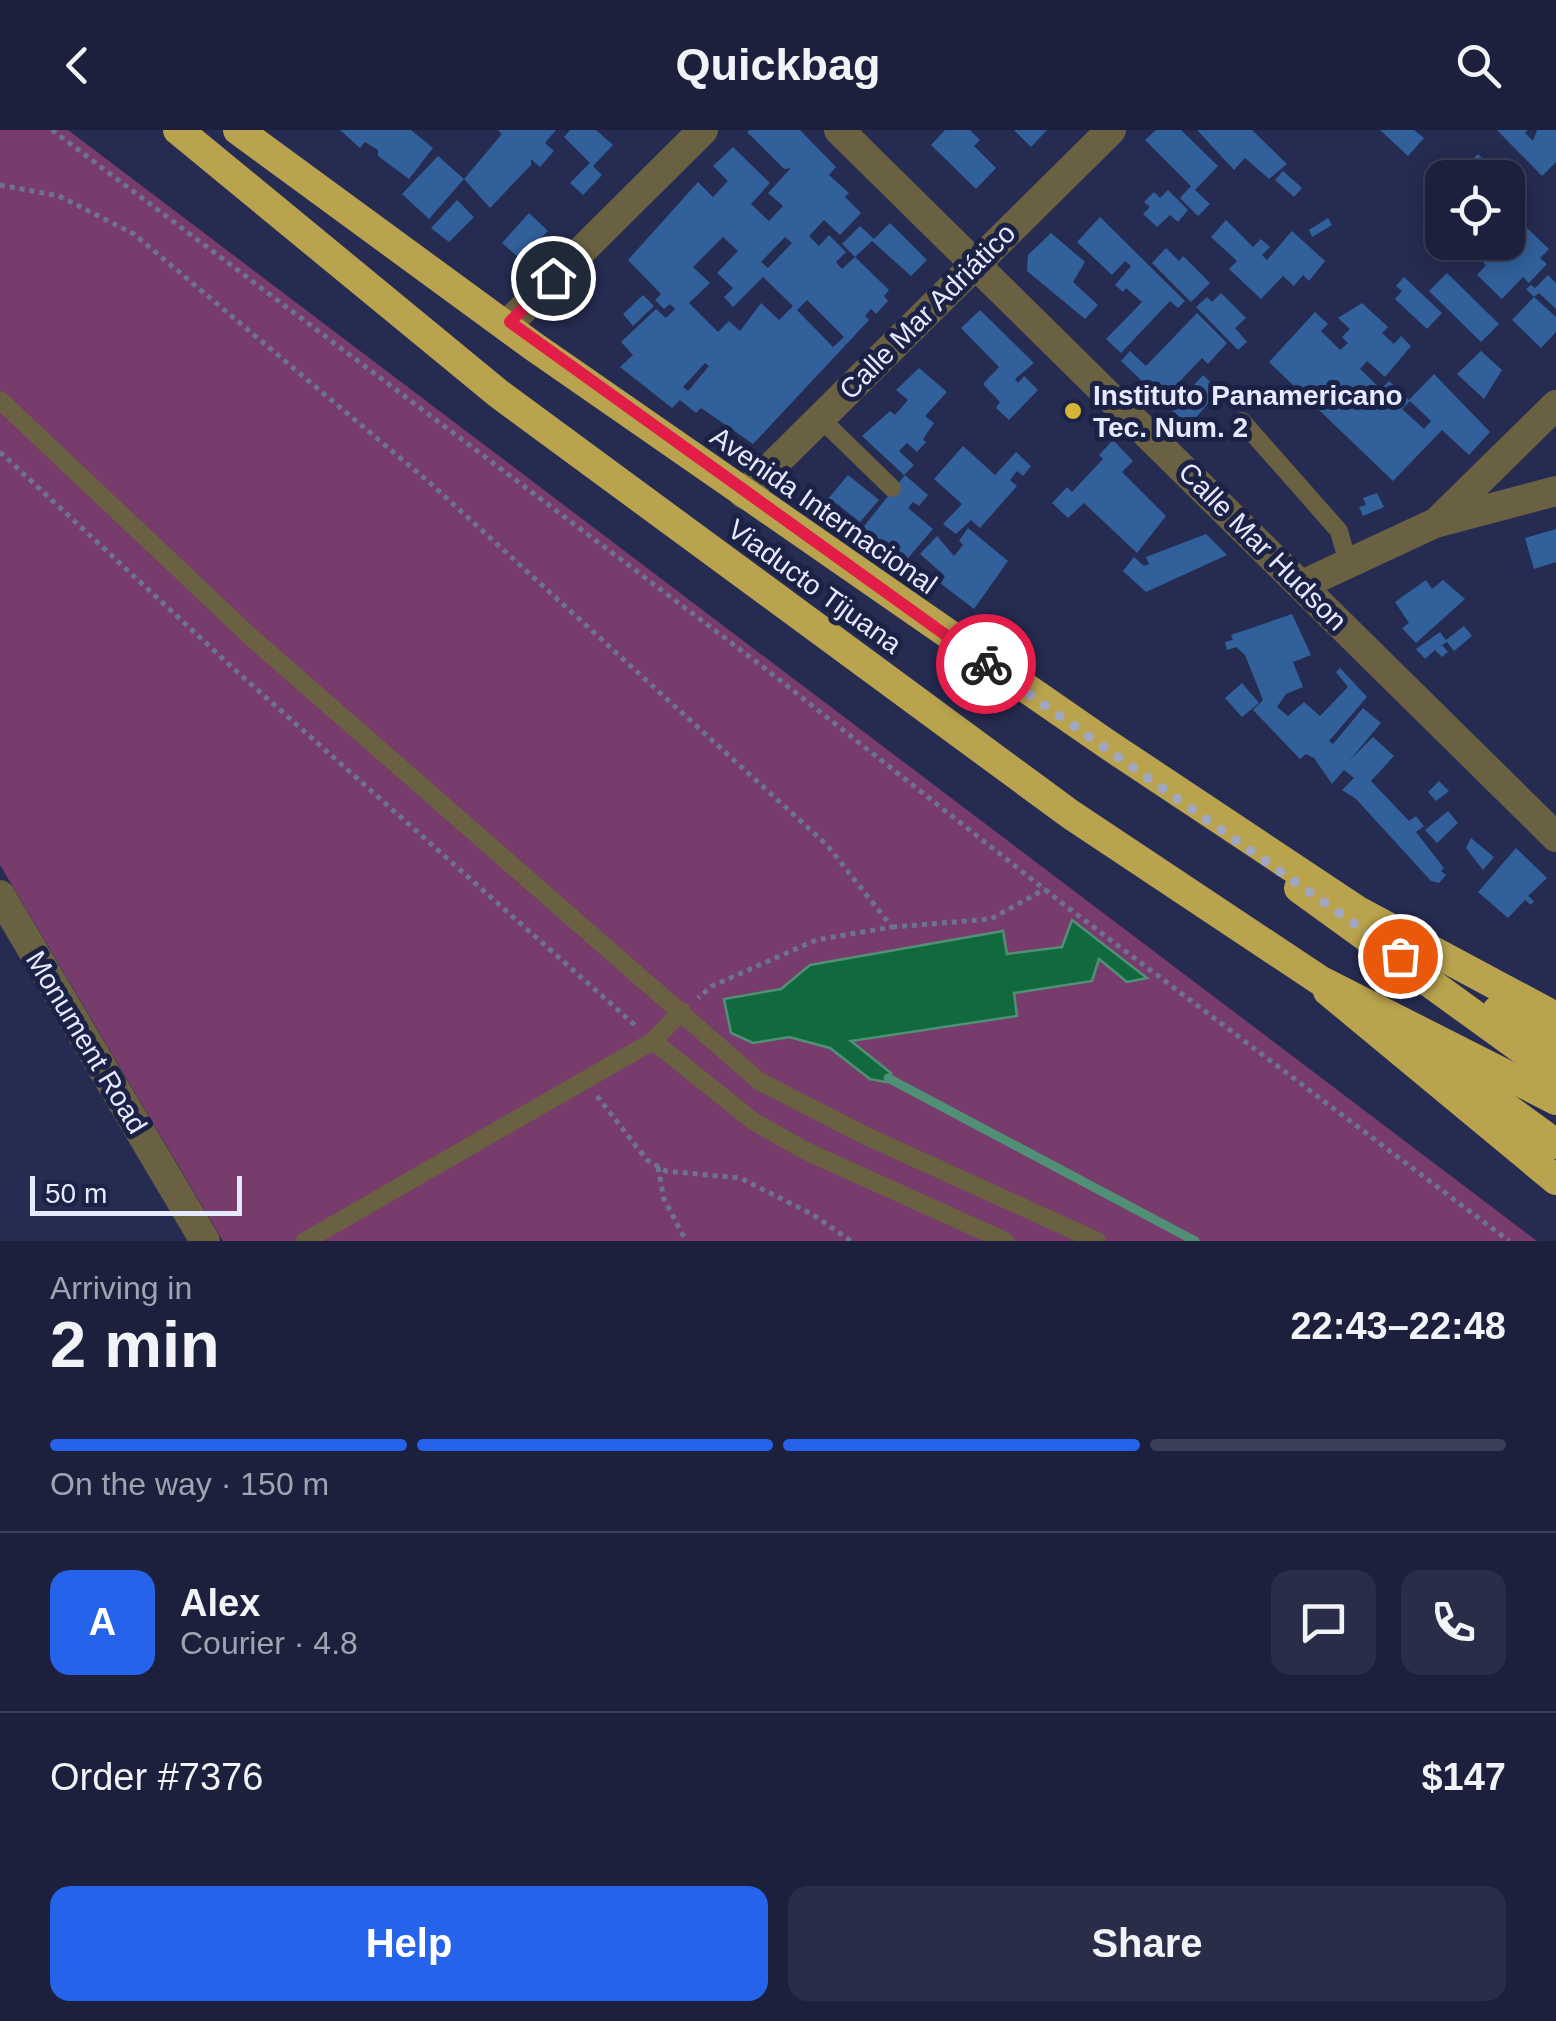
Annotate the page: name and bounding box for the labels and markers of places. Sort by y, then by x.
pin [511,236,596,321]
place label: Instituto Panamericano Tec. Num. 2 [1093,380,1403,443]
marker: Instituto Panamericano Tec. Num. 2 [1062,400,1084,422]
pin [1358,914,1443,999]

